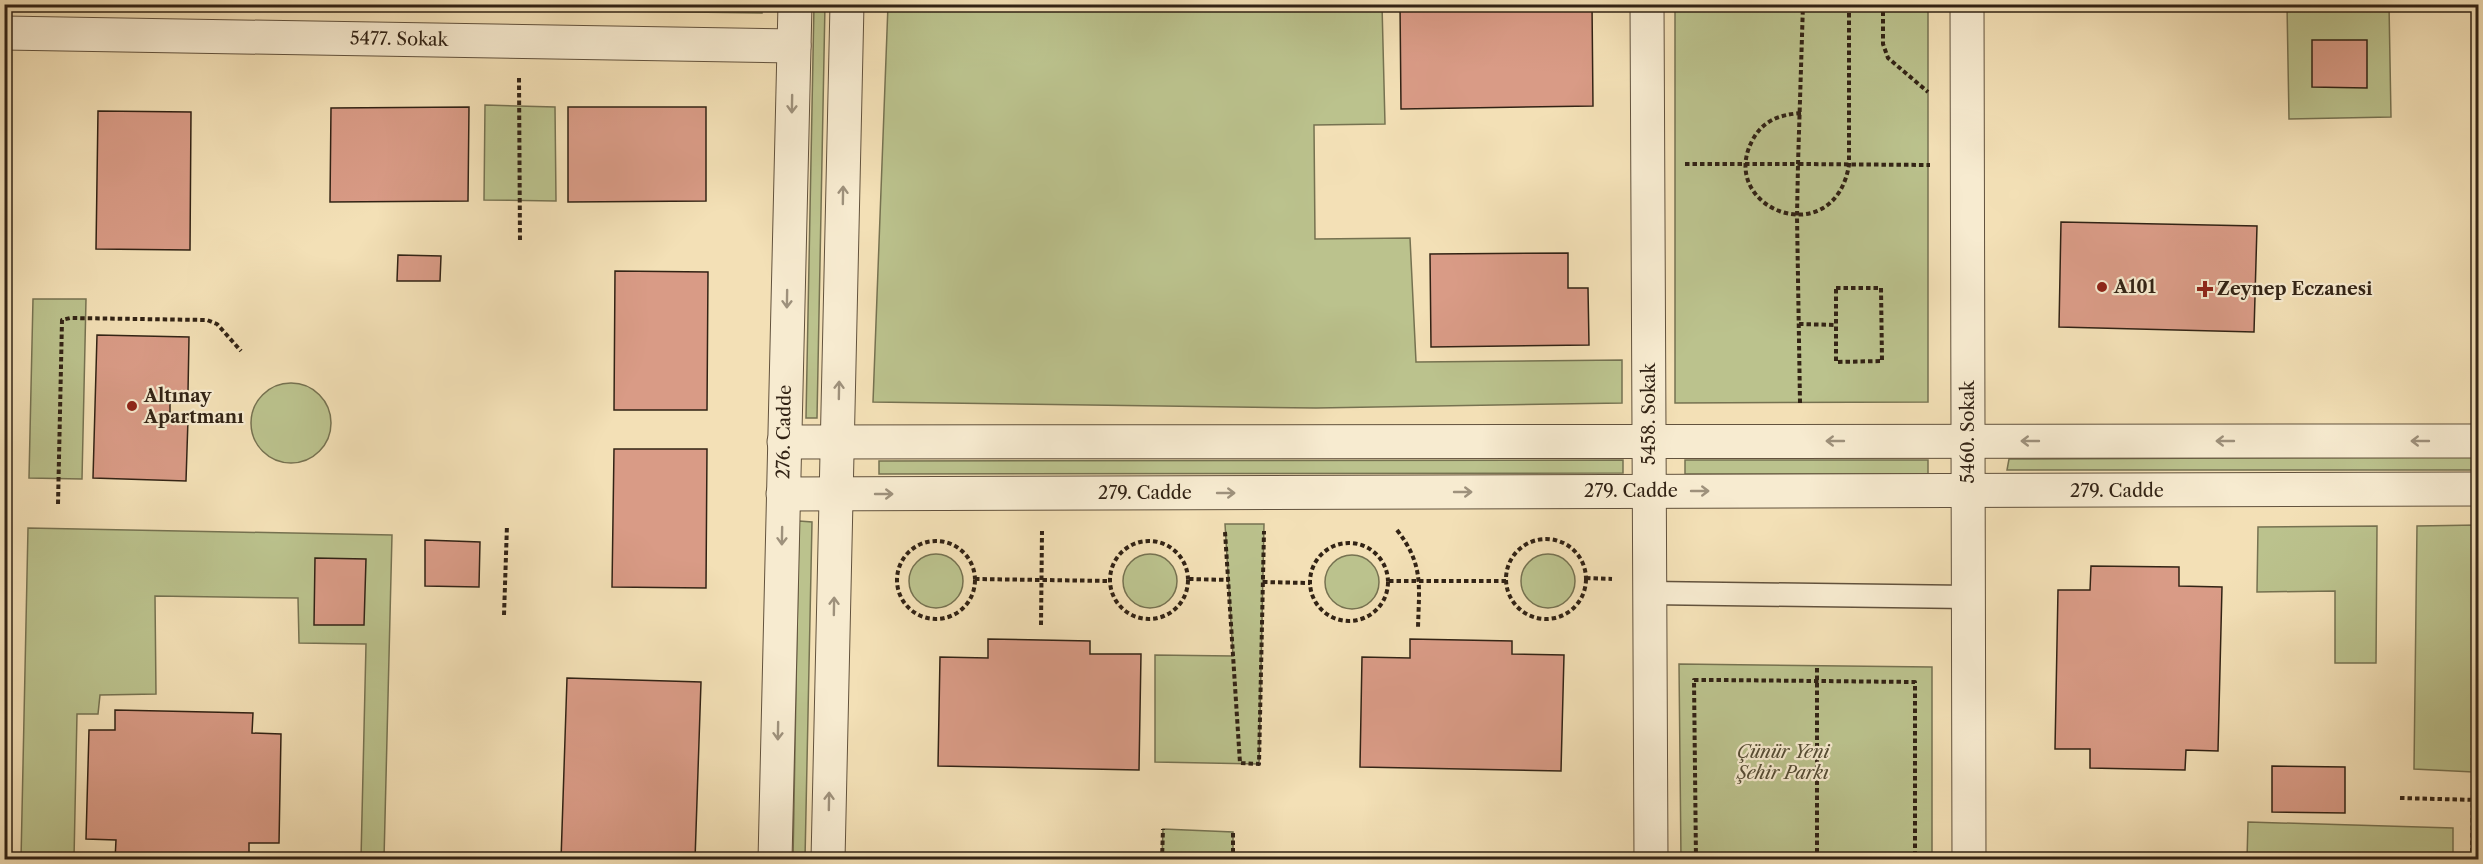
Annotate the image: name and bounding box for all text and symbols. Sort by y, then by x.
street label: 5477. Sokak [350,27,450,51]
one-way arrow [787,94,798,114]
one-way arrow [837,186,849,206]
place label: A101 [2113,276,2156,298]
place label: Zeynep Eczanesi [2217,278,2373,300]
marker: A101 [2095,280,2109,294]
marker: Zeynep Eczanesi [2198,282,2212,296]
one-way arrow [782,289,793,309]
street label: 5458. Sokak [1638,361,1660,465]
street label: 5460. Sokak [1957,379,1979,484]
one-way arrow [833,381,845,401]
place label: Altınay Apartmanı [143,385,244,428]
street label: 276. Cadde [772,385,796,479]
marker: Altınay Apartmanı [125,399,139,413]
one-way arrow [1826,435,1846,447]
one-way arrow [2021,435,2041,447]
one-way arrow [2216,435,2236,447]
one-way arrow [2411,435,2431,447]
street label: 279. Cadde [1584,480,1678,502]
street label: 279. Cadde [2070,480,2164,502]
street label: 279. Cadde [1098,482,1192,504]
one-way arrow [1689,485,1709,497]
one-way arrow [1452,486,1472,498]
one-way arrow [1215,487,1235,499]
one-way arrow [873,488,893,499]
one-way arrow [776,526,788,546]
one-way arrow [828,597,840,617]
one-way arrow [772,721,783,741]
park label: Çünür Yeni Şehir Parkı [1736,741,1831,784]
one-way arrow [823,792,835,812]

